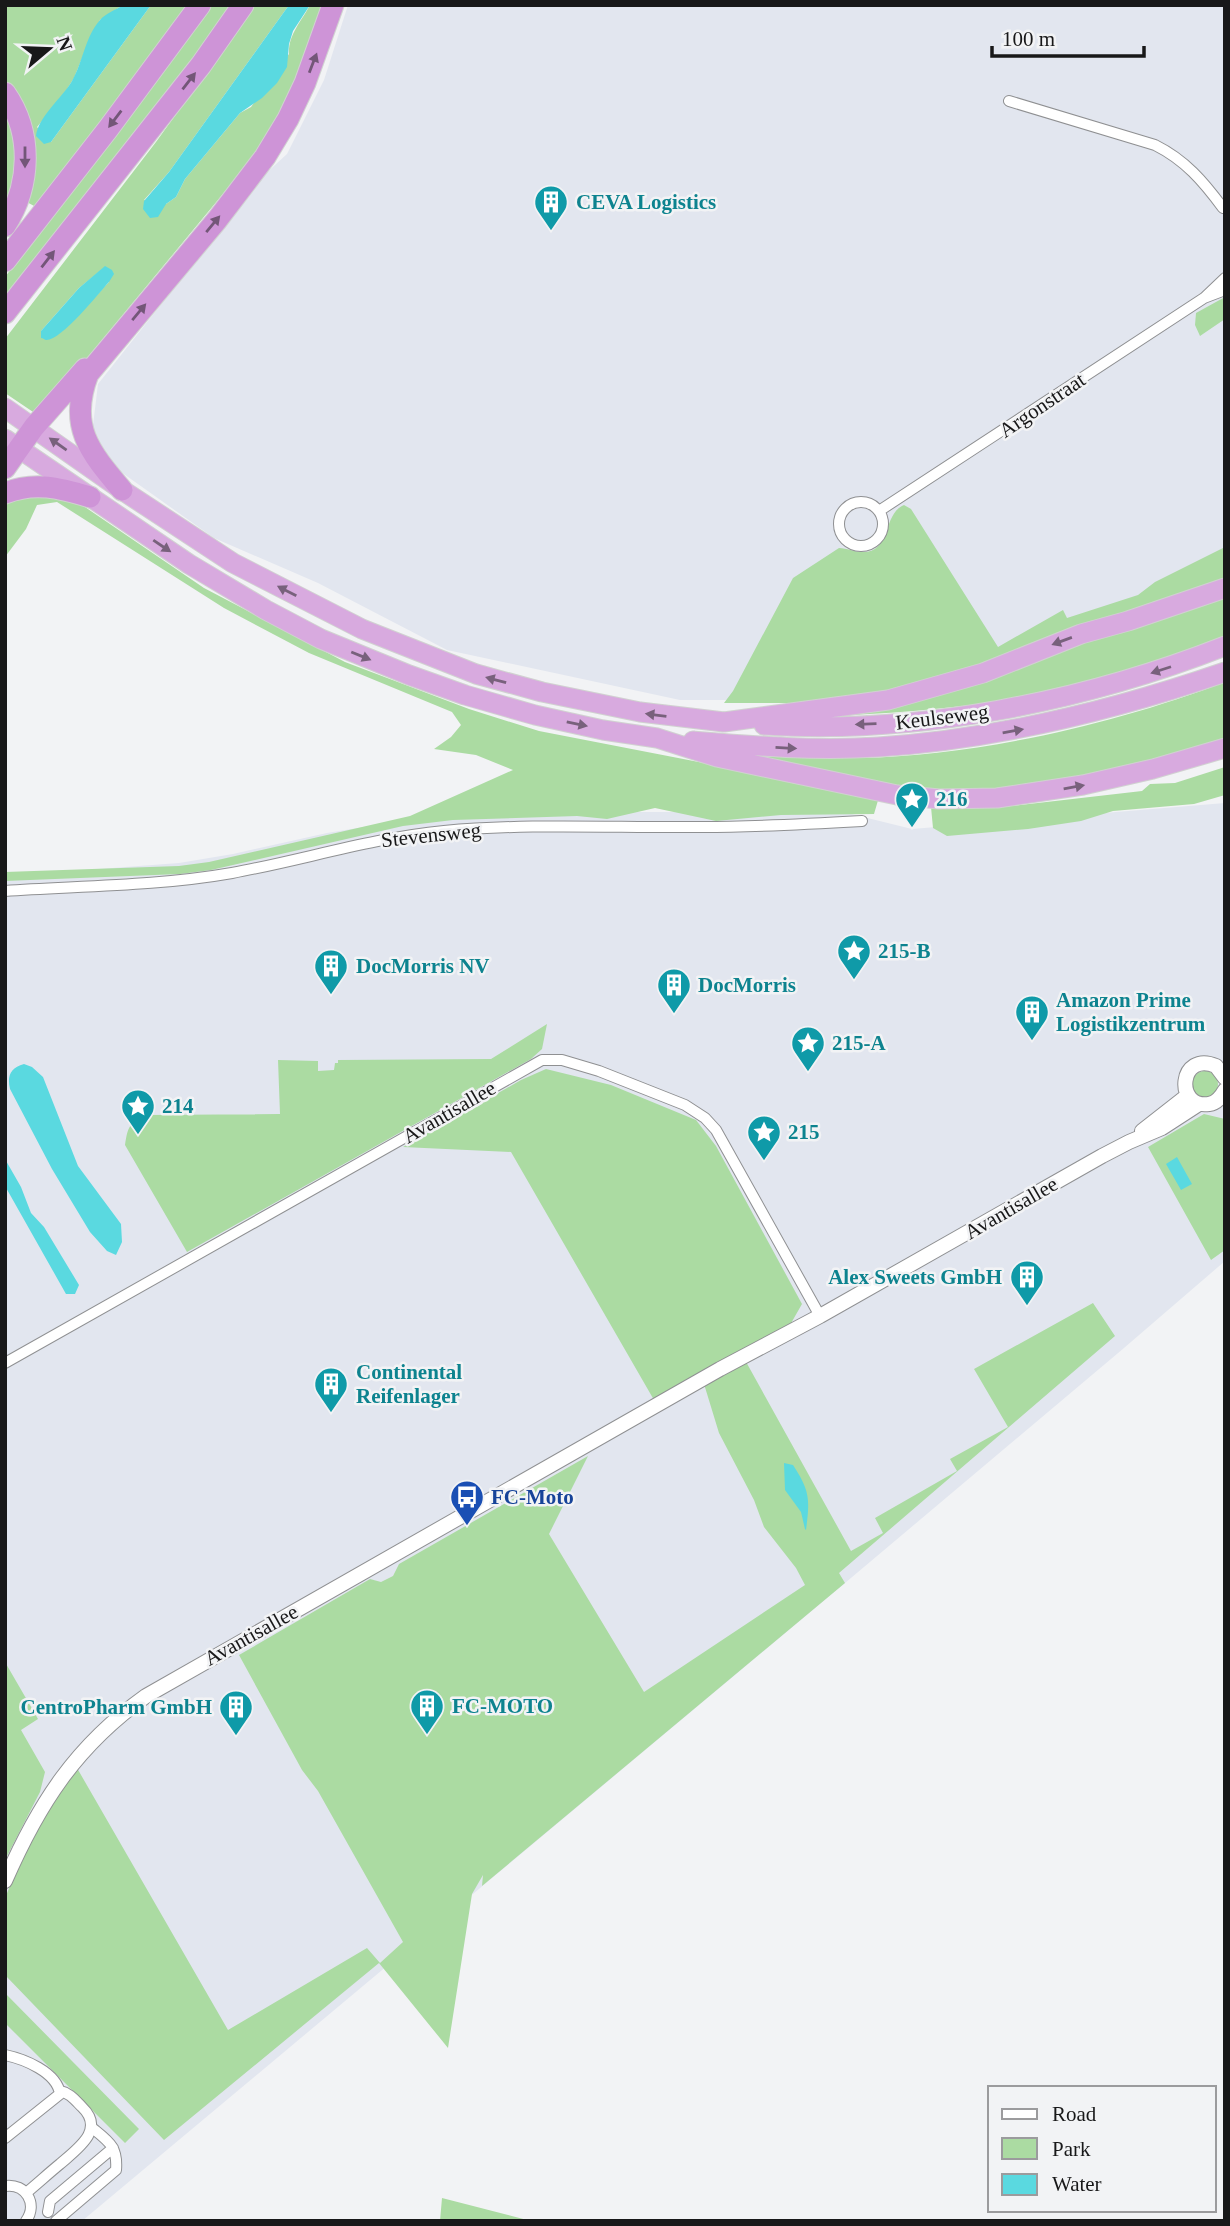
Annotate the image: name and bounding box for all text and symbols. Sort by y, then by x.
north arrow [14,14,84,84]
scale bar [992,14,1144,58]
text: 100 m [1002,27,1055,51]
text: N [52,34,77,54]
one-way arrow [308,53,319,74]
one-way arrow [181,72,196,90]
one-way arrow [108,110,123,128]
one-way arrow [19,146,31,168]
building icon: CEVA Logistics [532,183,570,232]
place label: CEVA Logistics [576,190,716,214]
one-way arrow [206,215,221,233]
one-way arrow [40,251,55,269]
one-way arrow [131,303,147,321]
street label: Argonstraat [994,367,1090,443]
one-way arrow [49,437,67,451]
one-way arrow [153,539,171,553]
one-way arrow [277,585,297,597]
one-way arrow [1052,636,1073,647]
one-way arrow [350,651,371,662]
one-way arrow [1150,665,1171,675]
one-way arrow [485,674,506,684]
street label: Keulseweg [894,699,990,735]
one-way arrow [645,709,667,720]
one-way arrow [566,719,588,730]
one-way arrow [854,719,876,730]
one-way arrow [1002,725,1024,736]
one-way arrow [776,743,798,754]
place icon: 216 [893,780,931,829]
one-way arrow [1063,781,1085,792]
place label: 216 [936,787,968,811]
street label: Stevensweg [380,818,483,852]
place icon: 215-B [835,932,873,981]
place label: 215-B [878,939,931,963]
building icon: DocMorris NV [312,947,350,996]
place label: DocMorris NV [356,954,490,978]
building icon: DocMorris [655,966,693,1015]
place label: DocMorris [698,973,796,997]
place label: Amazon Prime Logistikzentrum [1056,988,1206,1036]
building icon: Amazon Prime Logistikzentrum [1013,993,1051,1042]
place icon: 215-A [789,1024,827,1073]
place label: 215-A [832,1031,886,1055]
street label: Avantisallee [398,1076,500,1148]
place icon: 214 [119,1087,157,1136]
place label: 214 [162,1094,194,1118]
place icon: 215 [745,1113,783,1162]
place label: 215 [788,1120,820,1144]
street label: Avantisallee [960,1172,1062,1244]
building icon: Alex Sweets GmbH [1008,1258,1046,1307]
place label: Alex Sweets GmbH [828,1265,1002,1289]
place label: Continental Reifenlager [356,1360,462,1408]
building icon: Continental Reifenlager [312,1365,350,1414]
bus stop icon: FC-Moto [448,1478,486,1527]
place label: FC-Moto [491,1485,574,1509]
street label: Avantisallee [200,1599,302,1671]
building icon: FC-MOTO [408,1687,446,1736]
building icon: CentroPharm GmbH [217,1688,255,1737]
place label: FC-MOTO [452,1694,553,1718]
place label: CentroPharm GmbH [20,1695,212,1719]
legend [988,2086,1216,2212]
text: Road [1052,2102,1097,2126]
text: Park [1052,2137,1091,2161]
text: Water [1052,2172,1102,2196]

